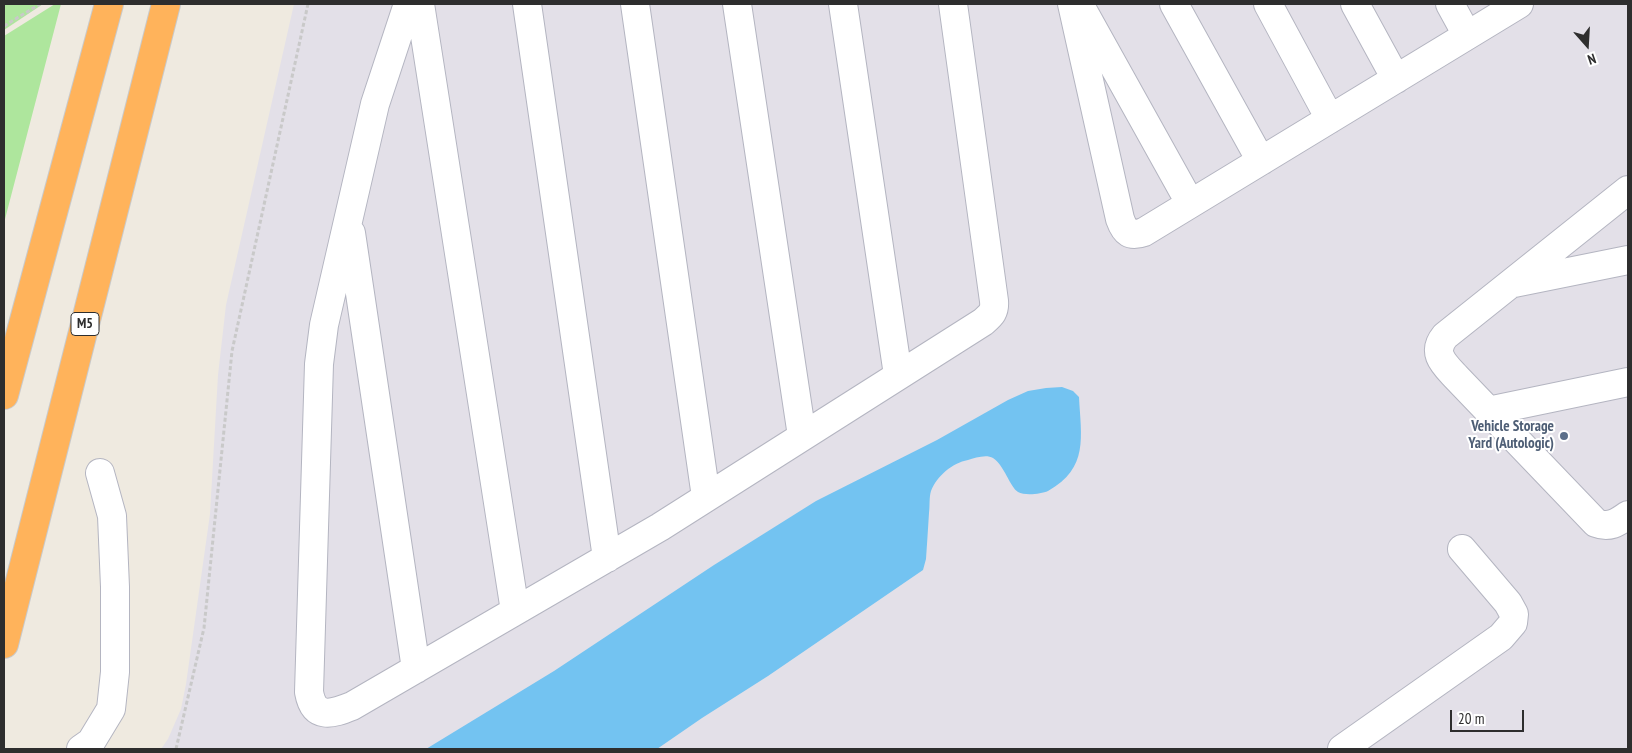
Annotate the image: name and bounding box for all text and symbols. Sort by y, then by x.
north arrow [1562,20,1612,70]
text: N [1585,49,1598,69]
road number: M5 [71,312,99,336]
place label: Vehicle Storage Yard (Autologic) [1468,418,1554,453]
marker: Vehicle Storage Yard (Autologic) [1558,430,1570,442]
scale bar [1452,700,1526,732]
text: 20 m [1458,709,1484,728]

